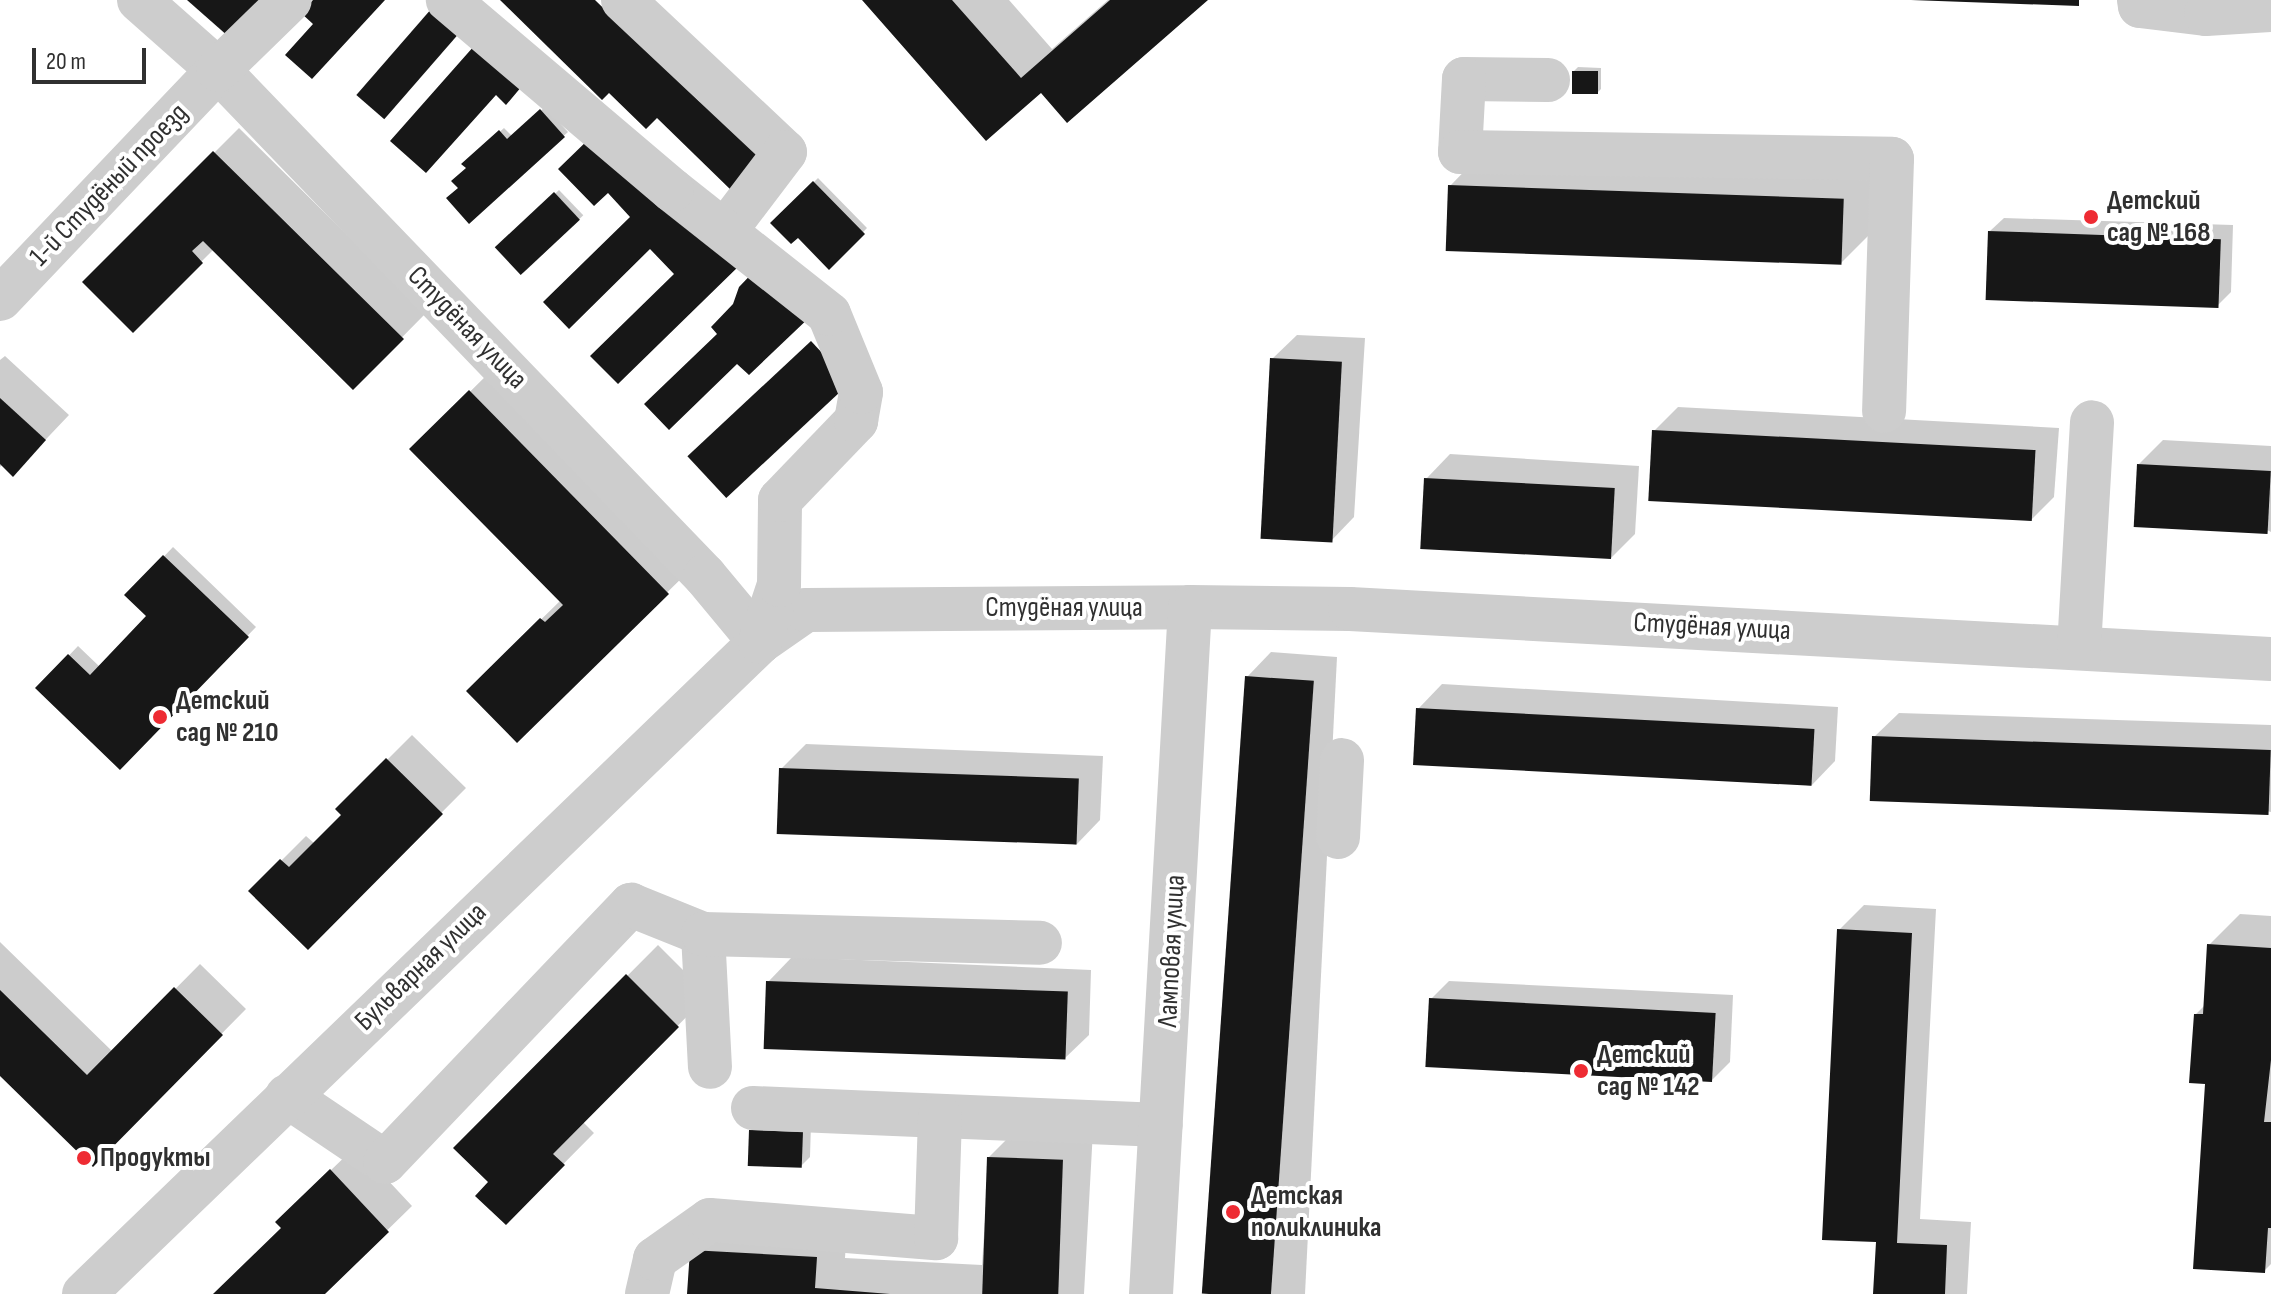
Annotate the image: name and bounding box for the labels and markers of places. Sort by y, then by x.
place label: Детский сад № 168 [2107,184,2210,250]
marker: Детский сад № 168 [2082,208,2100,226]
place label: Детский сад № 210 [176,684,279,750]
marker: Детский сад № 210 [151,708,169,726]
place label: Детский сад № 142 [1597,1038,1700,1104]
marker: Детский сад № 142 [1572,1062,1590,1080]
place label: Продукты [100,1141,211,1175]
marker: Продукты [75,1149,93,1167]
place label: Детская поликлиника [1251,1179,1381,1245]
marker: Детская поликлиника [1222,1201,1244,1223]

